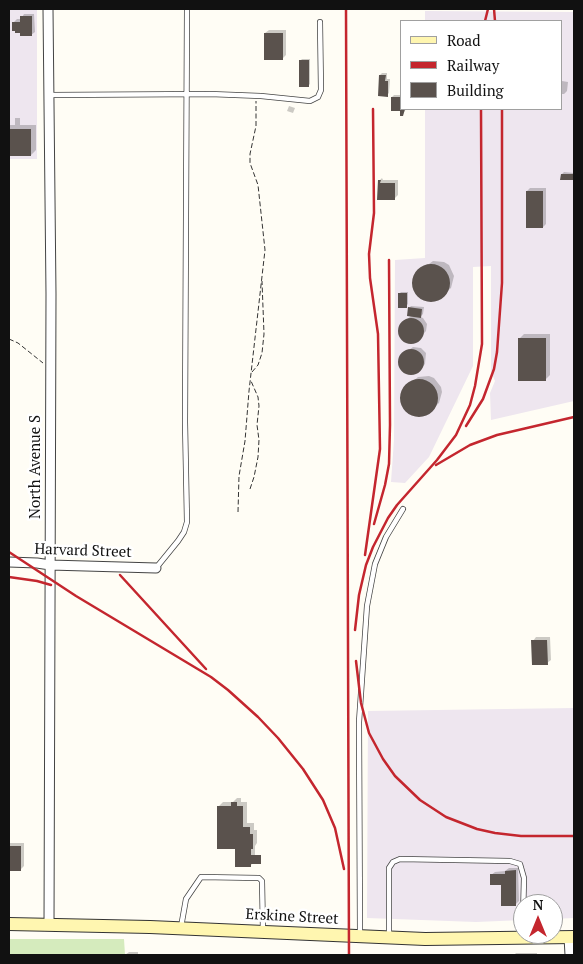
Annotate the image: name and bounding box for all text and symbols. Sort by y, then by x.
legend [400,20,563,110]
text: Road [447,30,480,50]
text: Railway [447,55,499,75]
text: Building [447,80,504,100]
street label: North Avenue S [27,415,45,519]
street label: Harvard Street [34,540,132,562]
north arrow [513,894,563,944]
text: N [533,895,543,914]
street label: Erskine Street [245,906,339,928]

